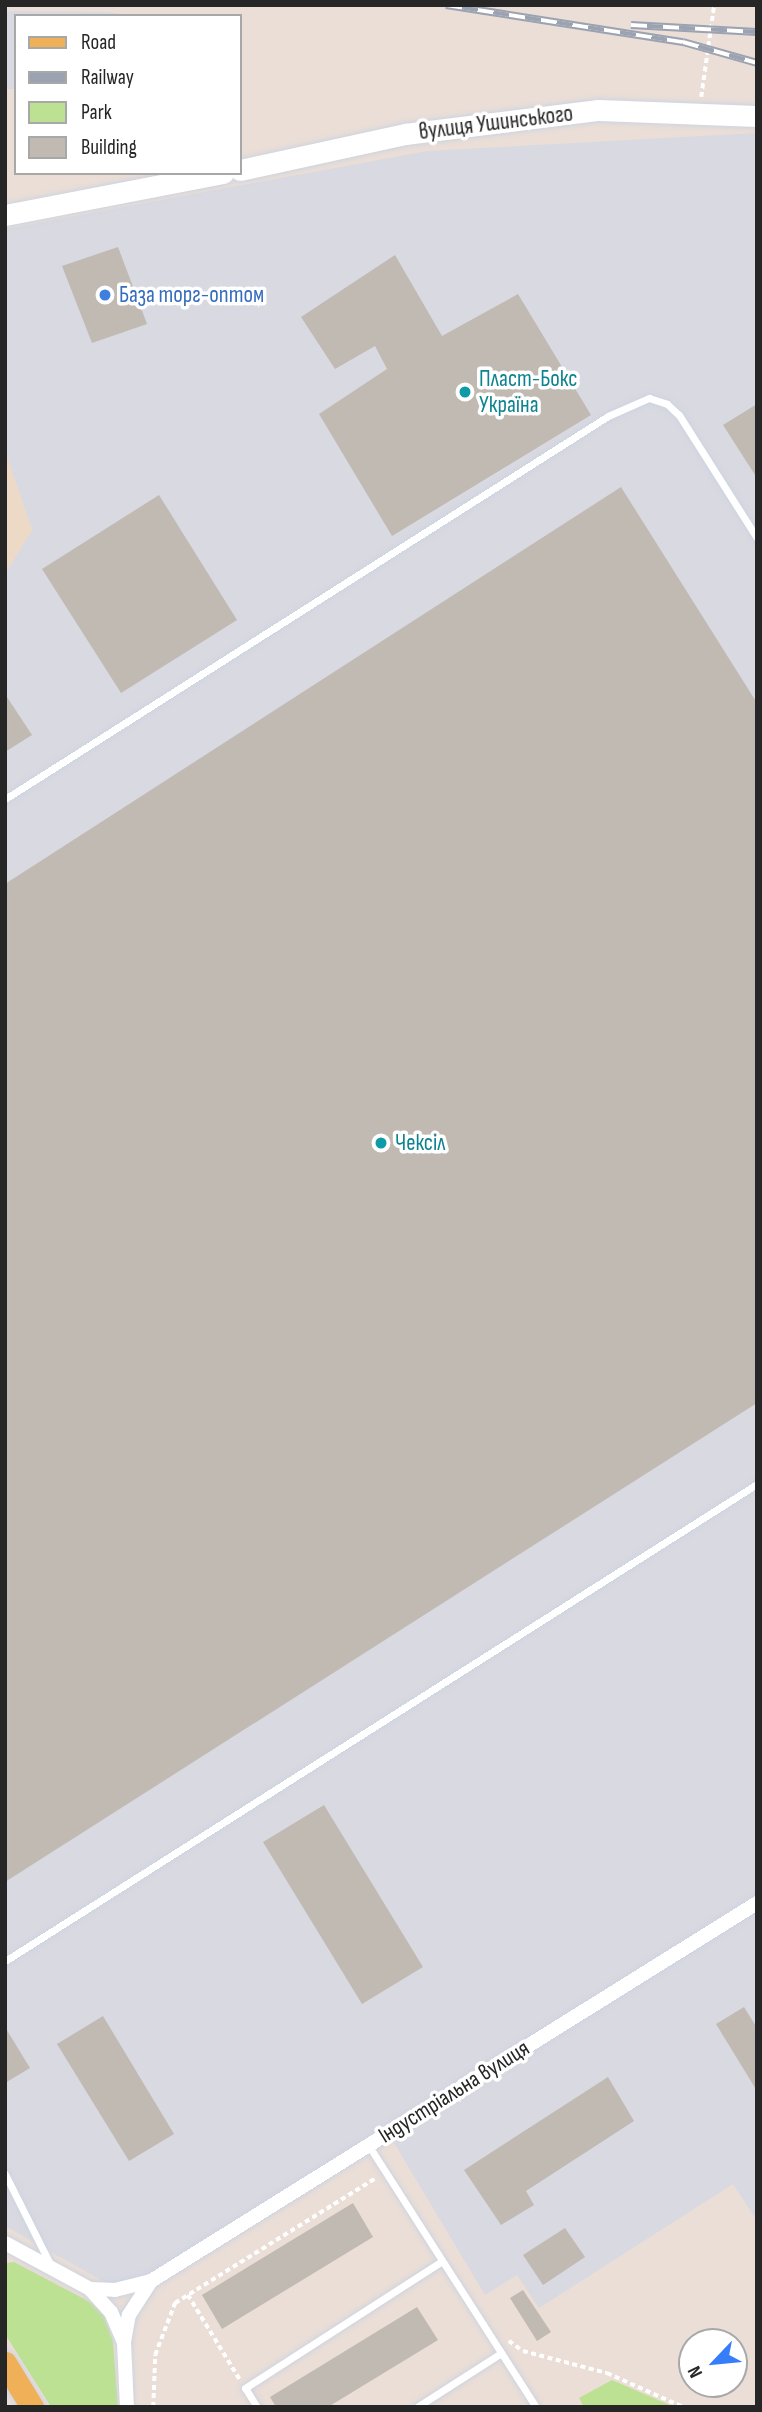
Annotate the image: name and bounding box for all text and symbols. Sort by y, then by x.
legend [14,14,242,175]
text: Road [81,30,116,55]
text: Railway [81,65,134,90]
text: Park [81,100,112,125]
street label: вулиця Ушинського [417,100,575,146]
text: Building [81,135,137,160]
place label: База торг-оптом [119,281,264,309]
marker: База торг-оптом [97,287,113,303]
place label: Пласт-Бокс Україна [479,365,578,419]
marker: Пласт-Бокс Україна [457,384,473,400]
place label: Чексіл [395,1129,445,1157]
marker: Чексіл [373,1135,389,1151]
street label: Індустріальна вулиця [373,2035,535,2149]
north arrow [678,2328,748,2398]
text: N [683,2362,708,2381]

